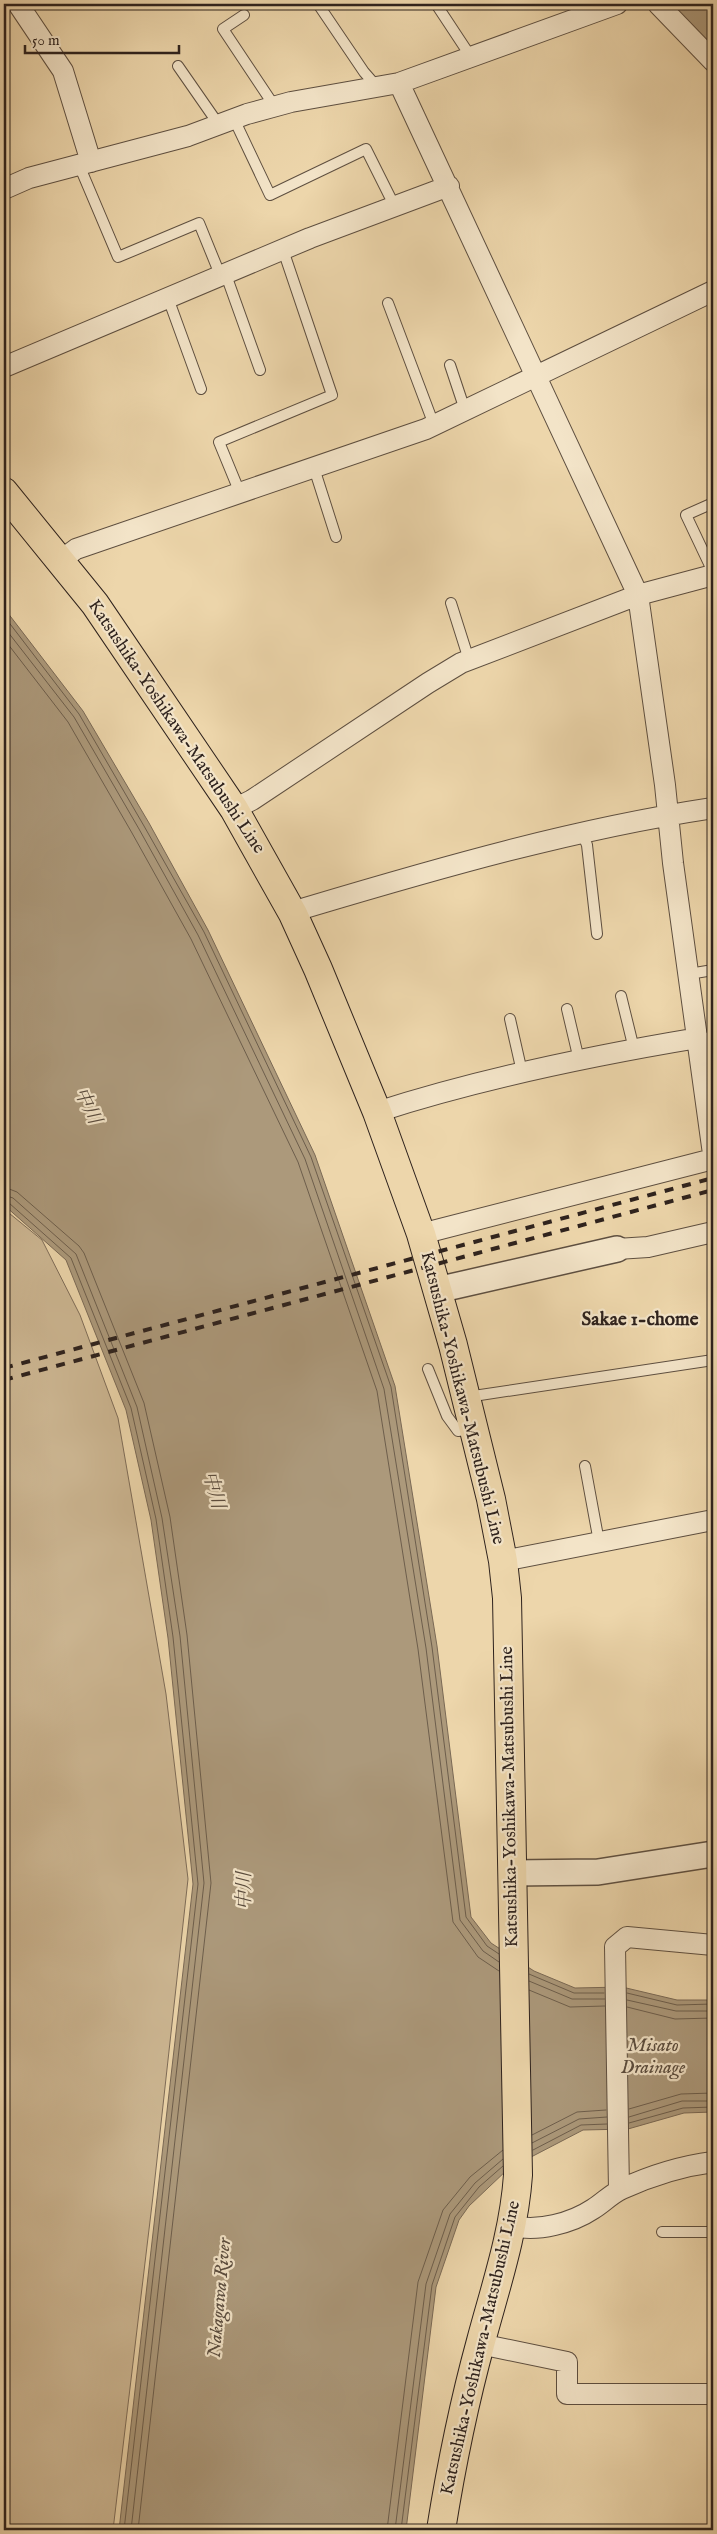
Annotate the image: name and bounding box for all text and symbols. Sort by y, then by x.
scale bar [25,22,179,54]
text: 50 m [32,31,60,50]
street label: Katsushika-Yoshikawa-Matsubushi Line [82,596,270,858]
water label: 中川 [68,1084,107,1130]
street label: Katsushika-Yoshikawa-Matsubushi Line [414,1249,510,1547]
district label: Sakae 1-chome [582,1308,699,1332]
water label: 中川 [196,1469,230,1513]
street label: Katsushika-Yoshikawa-Matsubushi Line [496,1646,524,1948]
water label: 中川 [233,1870,257,1910]
water label: Misato Drainage [621,2034,686,2080]
street label: Katsushika-Yoshikawa-Matsubushi Line [436,2199,526,2497]
water label: Nakagawa River [203,2236,237,2359]

